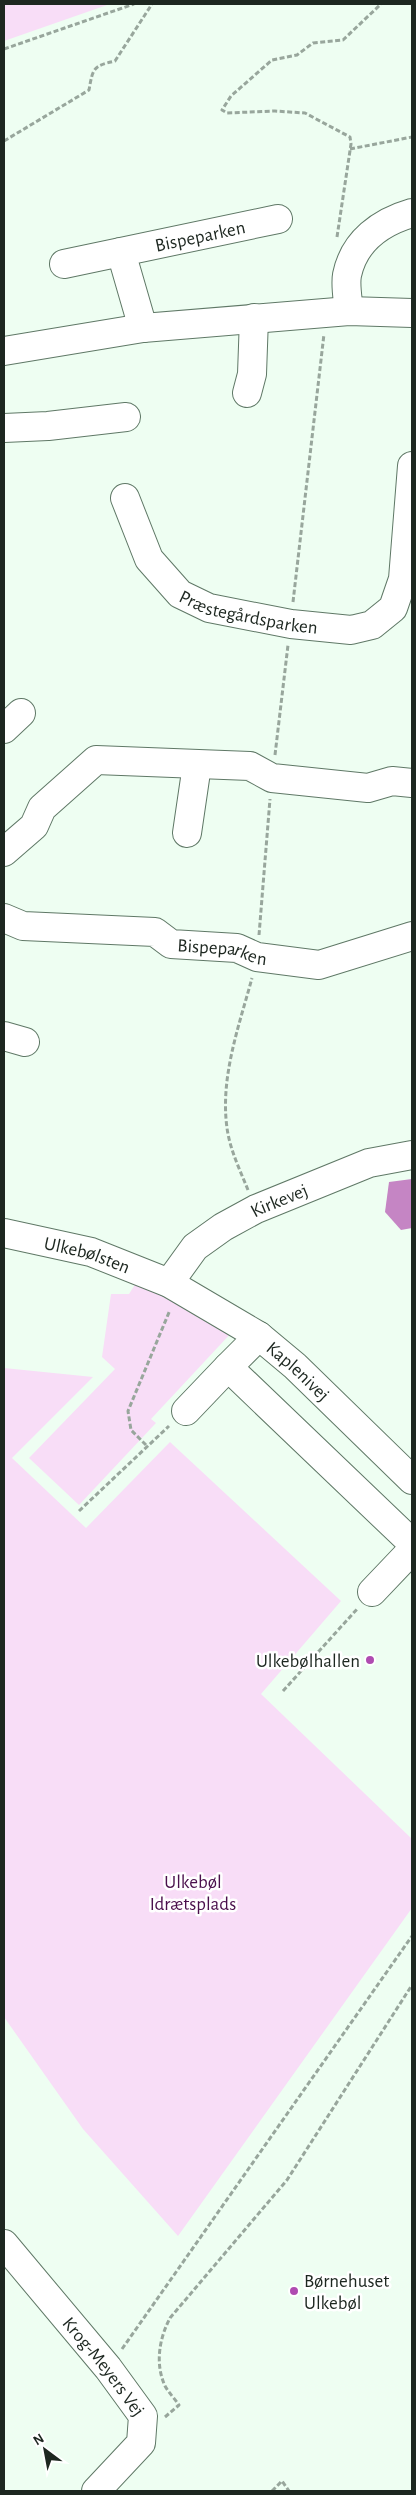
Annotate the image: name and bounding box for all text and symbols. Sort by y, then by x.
street label: Bispeparken [154,218,247,256]
street label: Præstegårdsparken [176,587,319,638]
street label: Bispeparken [177,936,268,969]
street label: Kirkevej [247,1181,311,1221]
street label: Ulkebølsten [42,1234,132,1278]
street label: Kaplenivej [262,1339,333,1405]
place label: Ulkebølhallen [256,1652,360,1671]
marker: Ulkebølhallen [364,1654,376,1666]
park label: Ulkebøl Idrætsplads [150,1873,236,1914]
place label: Børnehuset Ulkebøl [304,2272,389,2313]
marker: Børnehuset Ulkebøl [288,2285,300,2297]
street label: Krog-Meyers Vej [58,2314,148,2420]
north arrow [20,2425,70,2475]
text: N [31,2431,46,2448]

